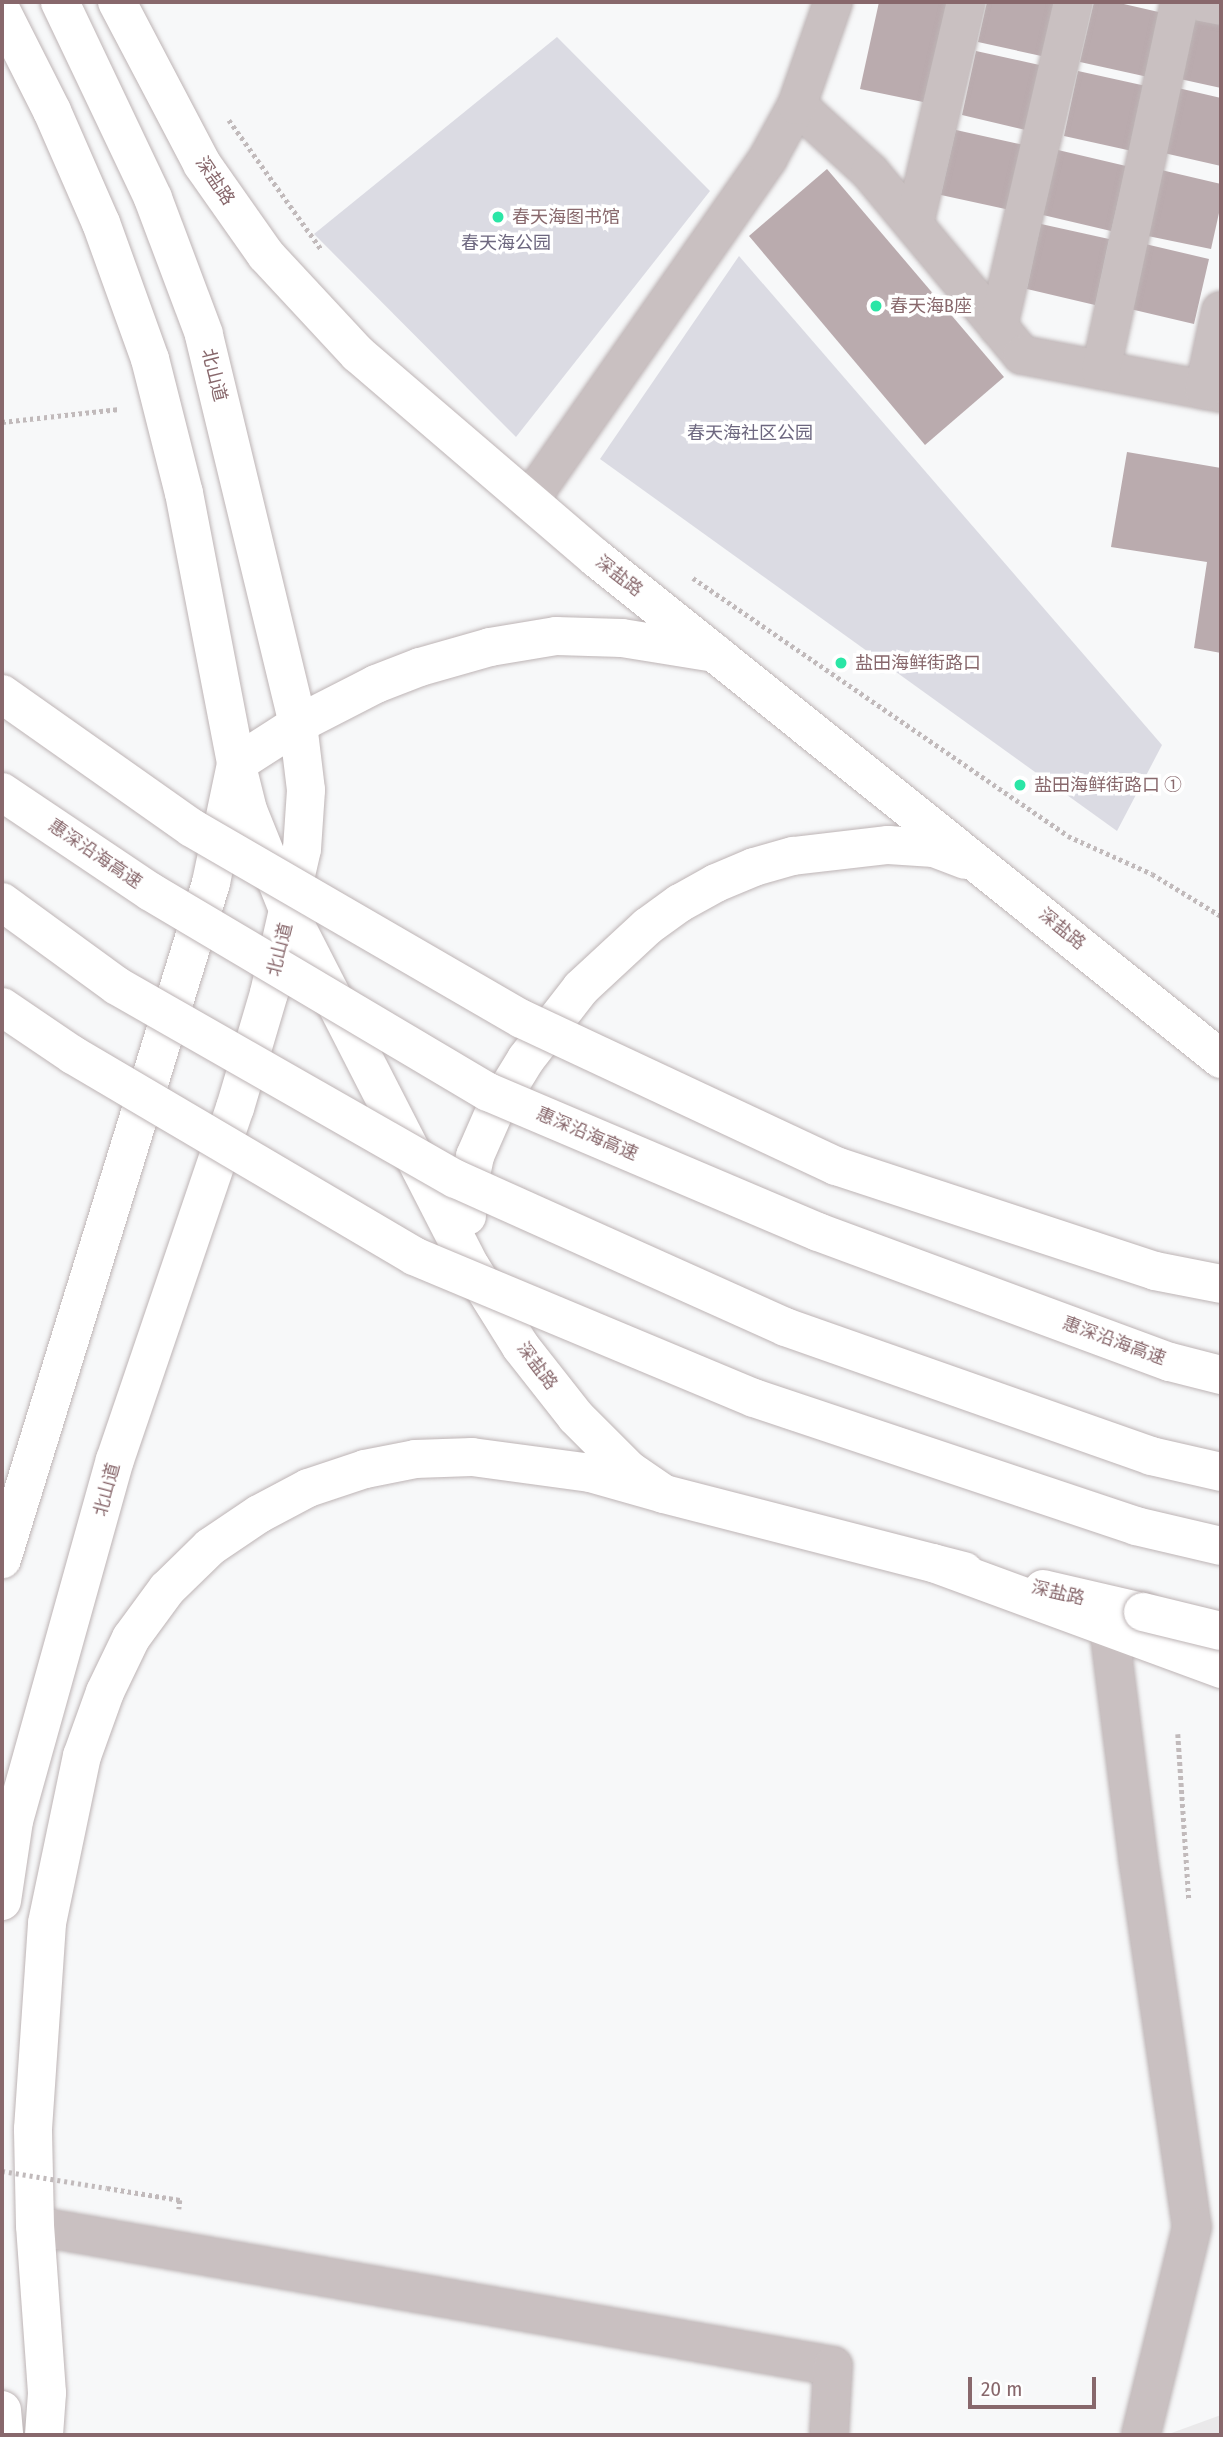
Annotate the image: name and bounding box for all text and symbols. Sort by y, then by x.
street label: 深盐路 [191,153,239,209]
place label: 春天海图书馆 [512,206,620,228]
marker: 春天海图书馆 [490,209,506,225]
park label: 春天海公园 [461,232,551,254]
place label: 春天海B座 [890,295,972,317]
marker: 春天海B座 [868,298,884,314]
street label: 北山道 [197,346,231,404]
park label: 春天海社区公园 [687,422,813,444]
street label: 深盐路 [591,551,647,601]
place label: 盐田海鲜街路口 [855,652,981,674]
marker: 盐田海鲜街路口 [833,655,849,671]
place label: 盐田海鲜街路口 ① [1034,774,1182,796]
marker: 盐田海鲜街路口 ① [1012,777,1028,793]
street label: 惠深沿海高速 [44,815,146,893]
street label: 深盐路 [1034,904,1090,954]
street label: 北山道 [263,921,297,979]
street label: 惠深沿海高速 [533,1103,641,1165]
street label: 惠深沿海高速 [1060,1312,1168,1370]
street label: 深盐路 [512,1338,562,1394]
street label: 北山道 [90,1461,124,1519]
street label: 深盐路 [1029,1576,1087,1610]
scale bar [971,2364,1099,2408]
text: 20 m [981,2376,1022,2402]

